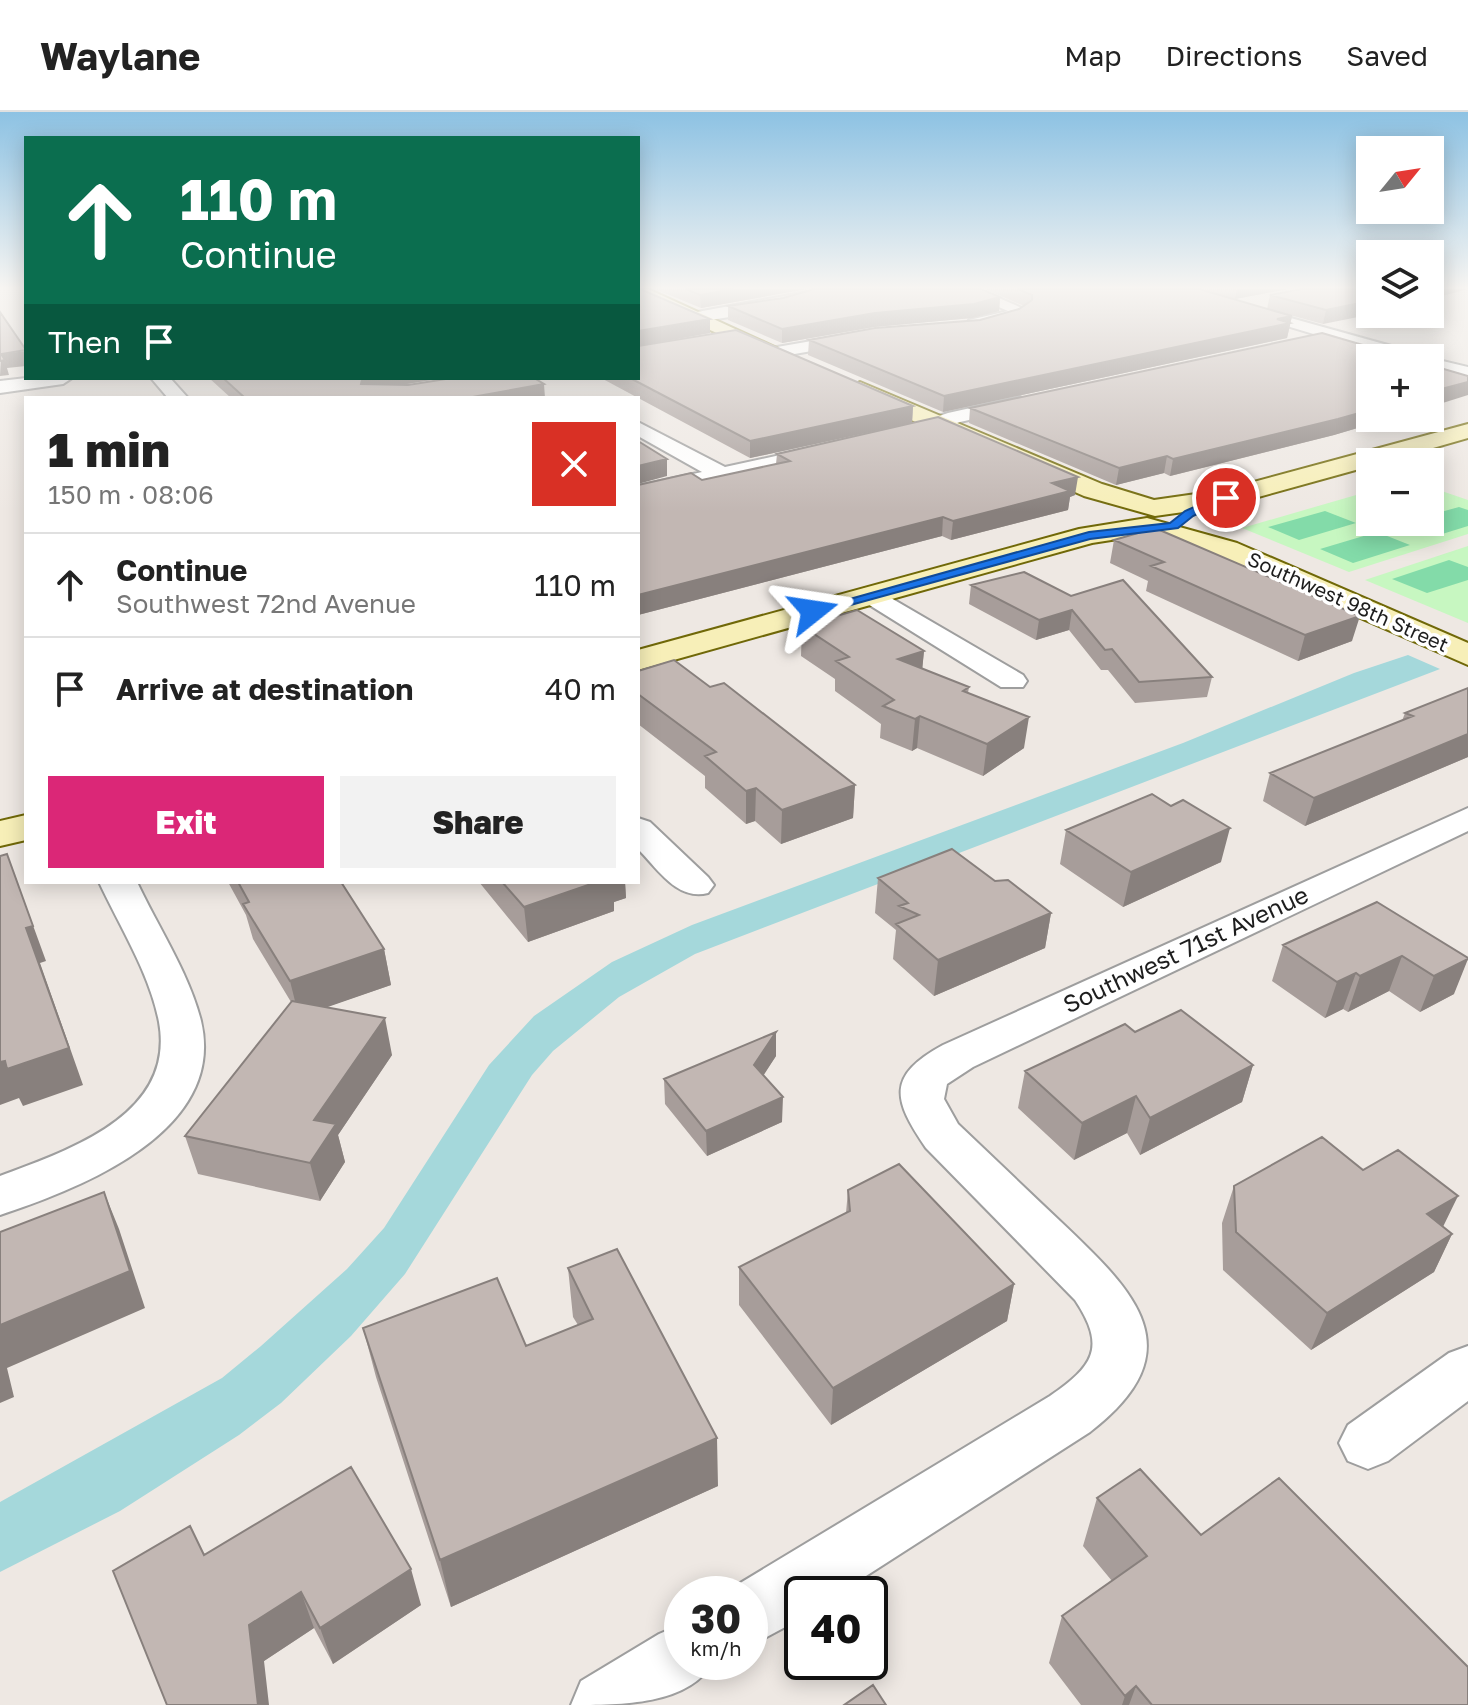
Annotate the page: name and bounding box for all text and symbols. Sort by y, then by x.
text: Waylane [40,33,201,78]
text: Map [1064,39,1121,72]
text: Directions [1165,39,1302,72]
text: Saved [1346,39,1428,72]
north arrow [1356,136,1444,224]
map controls [1356,136,1444,536]
text: 110 m [180,165,337,232]
icon: ahead [48,168,152,272]
text: Continue [180,233,337,276]
button: layers [1356,240,1444,328]
icon: arrive [137,320,181,364]
text: Then [48,324,121,360]
button: + [1356,344,1444,432]
text: 1 min [48,420,170,478]
button: close [532,422,616,506]
button: − [1356,448,1444,536]
pin [1192,464,1260,532]
icon: arrive [1204,476,1248,520]
text: 150 m · 08:06 [48,479,214,510]
street label: Southwest 98th Street [1244,546,1452,656]
text: Continue [116,552,247,588]
icon: ahead [48,563,92,607]
text: 110 m [534,567,616,603]
position arrow [771,569,855,653]
text: Southwest 72nd Avenue [116,588,416,619]
icon: arrive [48,667,92,711]
text: Arrive at destination [116,671,413,707]
text: 40 m [545,671,616,707]
button: Exit [48,776,324,868]
button: Share [340,776,616,868]
street label: Southwest 71st Avenue [1058,879,1313,1018]
speed limit sign: 40 [784,1576,888,1680]
text: 30 [691,1594,741,1642]
text: km/h [691,1636,741,1660]

